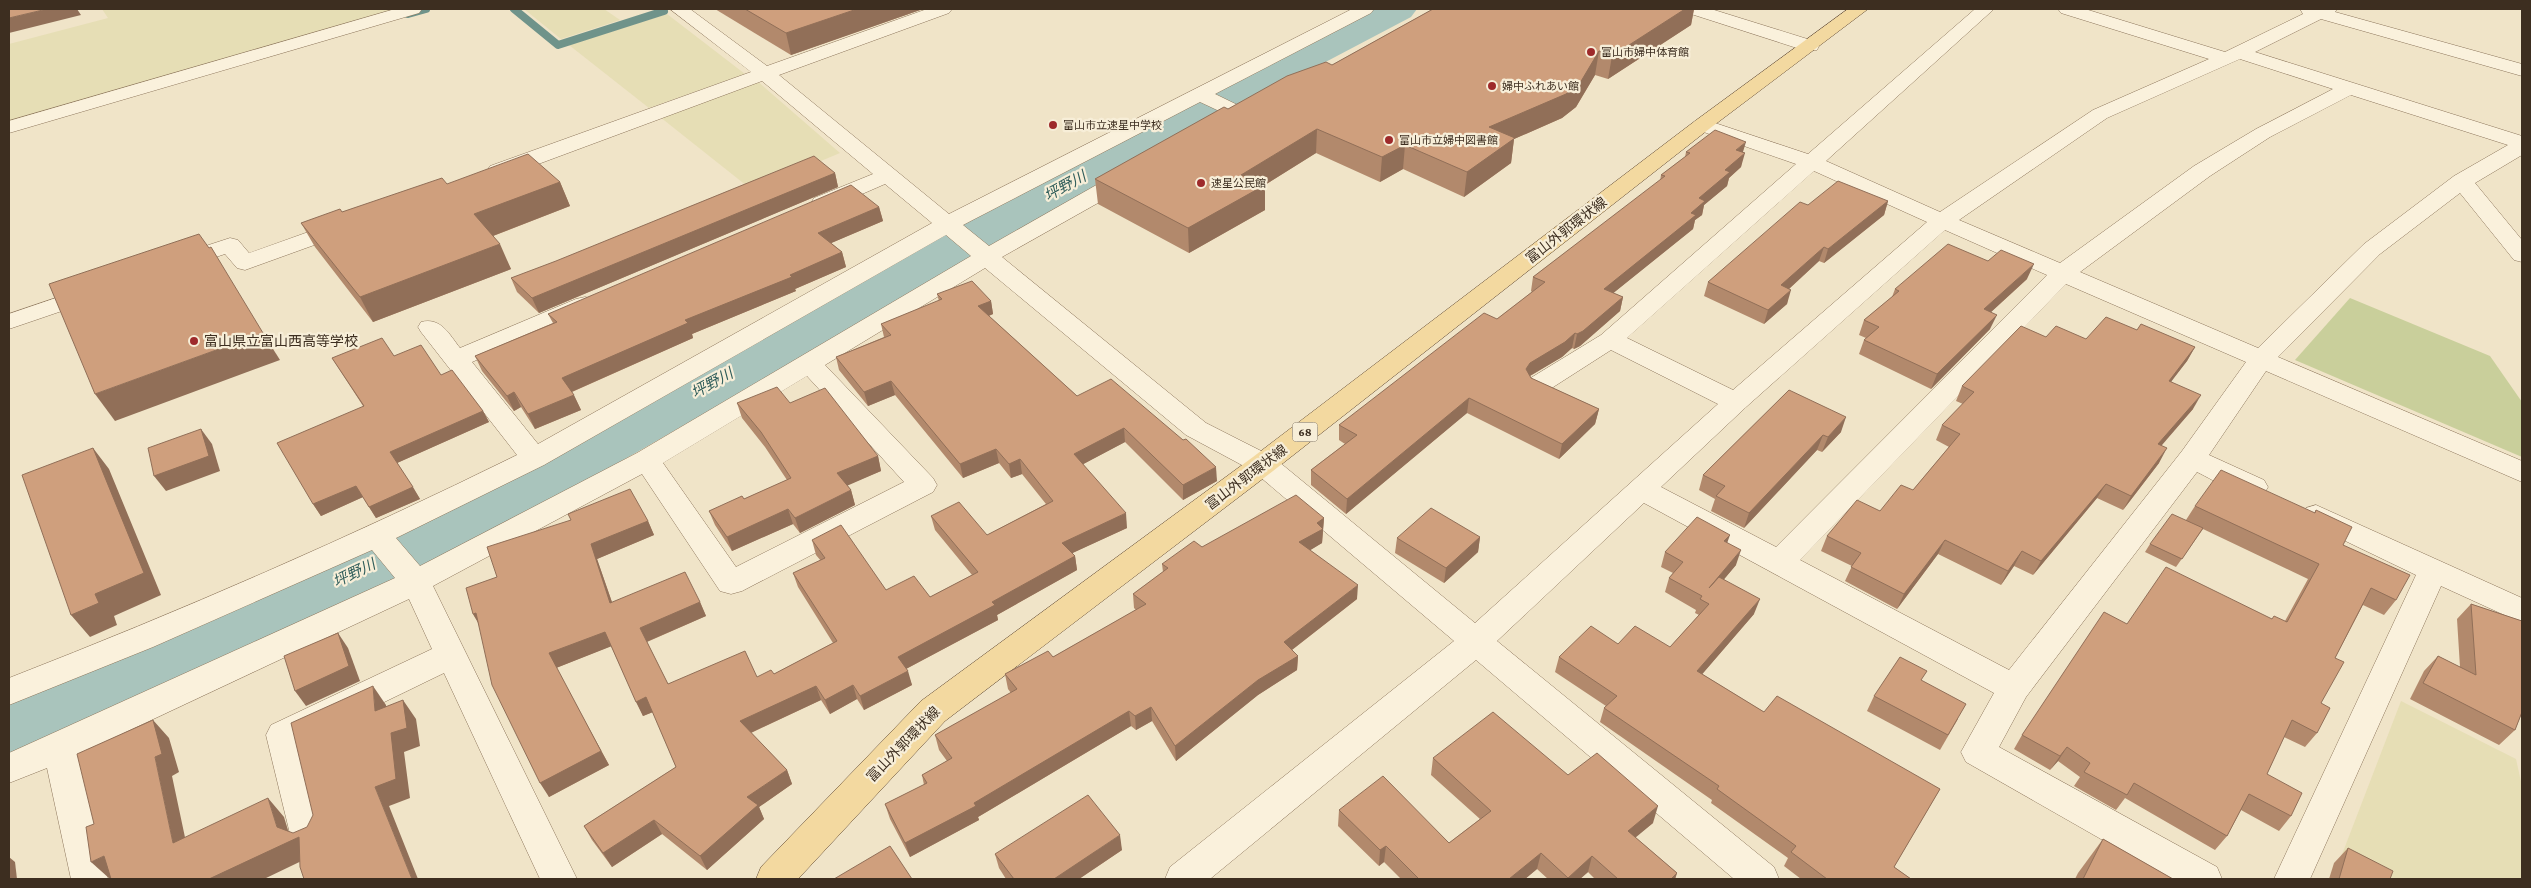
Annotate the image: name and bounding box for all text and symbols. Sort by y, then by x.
marker: 富山市婦中体育館 [1585,46,1597,58]
place label: 富山市婦中体育館 [1601,46,1689,58]
marker: 婦中ふれあい館 [1486,80,1498,92]
place label: 婦中ふれあい館 [1502,80,1579,92]
marker: 富山市立速星中学校 [1047,119,1059,131]
place label: 富山市立速星中学校 [1063,119,1162,131]
marker: 富山市立婦中図書館 [1383,134,1395,146]
place label: 富山市立婦中図書館 [1399,134,1498,146]
water label: 坪野川 [1041,167,1090,204]
marker: 速星公民館 [1195,177,1207,189]
place label: 速星公民館 [1211,177,1266,189]
street label: 富山外郭環状線 [1522,194,1610,266]
place label: 富山県立富山西高等学校 [204,333,358,349]
marker: 富山県立富山西高等学校 [188,335,200,347]
water label: 坪野川 [688,364,737,401]
road number: 68 [1292,422,1318,442]
street label: 富山外郭環状線 [1202,441,1290,513]
water label: 坪野川 [330,555,380,590]
street label: 富山外郭環状線 [863,703,943,785]

